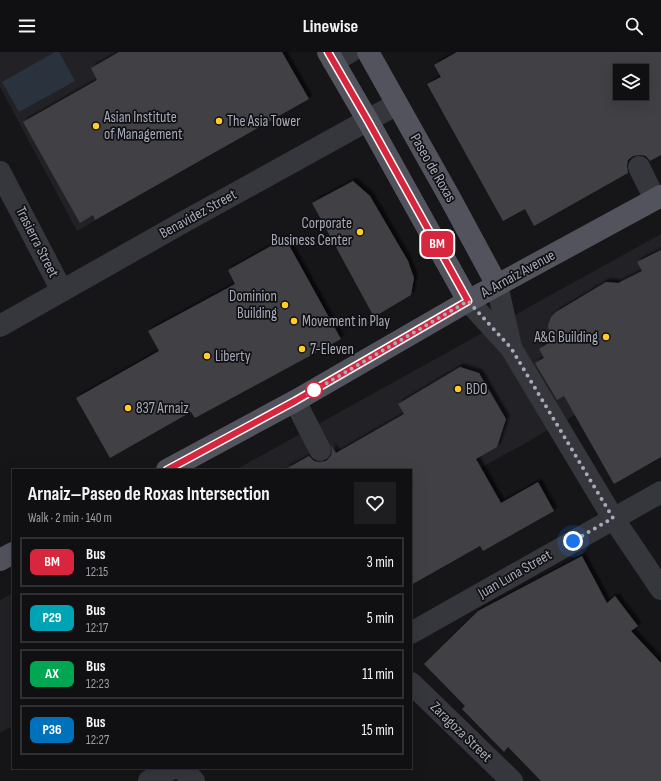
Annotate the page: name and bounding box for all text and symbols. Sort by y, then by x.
icon: menu [16,15,38,37]
icon: search [623,15,645,37]
text: Linewise [303,16,358,37]
map controls [613,64,649,100]
button: layers [613,64,649,100]
place label: Asian Institute of Management [103,108,183,144]
place label: The Asia Tower [227,112,301,131]
marker: The Asia Tower [214,116,224,126]
marker: Asian Institute of Management [91,121,101,131]
street label: Paseo de Roxas [406,130,460,206]
street label: Benavidez Street [156,185,240,243]
street label: Trasierra Street [11,203,63,281]
place label: Corporate Business Center [271,214,353,250]
marker: Corporate Business Center [355,227,365,237]
line badge: BM [419,231,455,257]
text: BM [429,235,445,252]
street label: A. Arnaiz Avenue [477,246,559,303]
place label: Dominion Building [229,287,277,323]
marker: Dominion Building [280,300,290,310]
place label: Movement in Play [302,312,390,331]
marker: Movement in Play [289,316,299,326]
place label: A&G Building [533,328,598,347]
marker: A&G Building [601,332,611,342]
place label: 7-Eleven [310,340,354,359]
marker: 7-Eleven [297,344,307,354]
place label: Liberty [215,347,251,366]
marker: Liberty [202,351,212,361]
place label: BDO [466,380,487,399]
unlabelled marker [305,381,323,399]
marker: BDO [453,384,463,394]
place label: 837 Arnaiz [136,399,189,418]
marker: 837 Arnaiz [123,403,133,413]
button: heart [354,482,396,524]
text: Arnaiz–Paseo de Roxas Intersection [28,483,270,506]
text: Walk · 2 min · 140 m [28,510,112,526]
your location [563,531,583,551]
text: Bus [86,545,105,564]
street label: Juan Luna Street [474,545,556,603]
text: BM [44,553,60,570]
text: 3 min [366,553,394,572]
text: 12:15 [86,564,108,580]
text: Bus [86,601,105,620]
text: P29 [43,609,61,626]
text: 5 min [367,609,394,628]
text: 12:17 [86,620,108,636]
text: Bus [86,657,105,676]
text: AX [45,665,59,682]
text: 11 min [362,665,394,684]
text: 12:23 [86,676,109,692]
street label: Zaragoza Street [426,698,496,767]
text: Bus [86,713,105,732]
text: P36 [42,721,62,738]
text: 15 min [362,721,394,740]
text: 12:27 [86,732,109,748]

